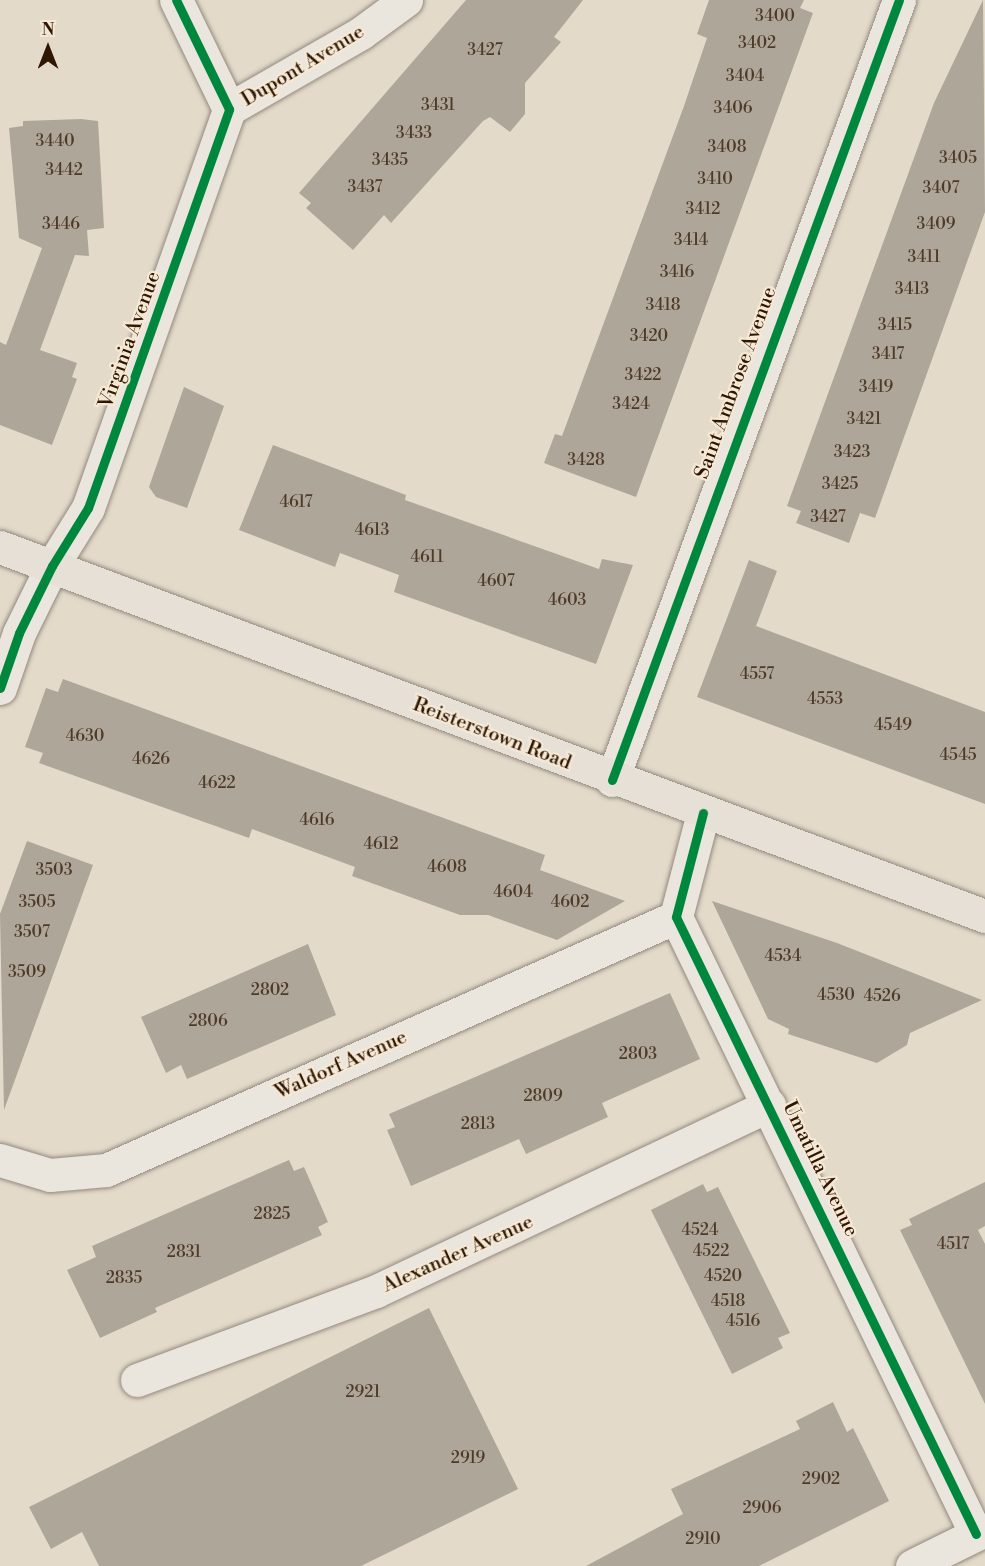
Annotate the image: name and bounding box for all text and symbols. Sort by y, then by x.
house number: 3400 [755,6,795,26]
north arrow [18,18,78,78]
text: N [42,20,54,40]
street label: Dupont Avenue [237,20,369,112]
house number: 3402 [738,33,776,53]
house number: 3427 [467,40,503,60]
house number: 3404 [726,66,764,86]
house number: 3431 [421,95,455,115]
house number: 3406 [714,98,752,118]
house number: 3433 [396,123,432,143]
house number: 3440 [35,131,75,151]
house number: 3408 [707,137,747,157]
house number: 3405 [939,148,977,168]
house number: 3435 [372,150,408,170]
house number: 3442 [45,160,83,180]
house number: 3410 [697,169,733,189]
house number: 3437 [347,177,383,197]
house number: 3407 [922,178,960,198]
house number: 3412 [686,199,720,219]
house number: 3446 [42,214,80,234]
house number: 3409 [917,214,955,234]
house number: 3414 [674,230,708,250]
house number: 3411 [908,247,940,267]
house number: 3416 [660,262,694,282]
street label: Virginia Avenue [94,268,166,412]
house number: 3413 [895,279,929,299]
street label: Saint Ambrose Avenue [690,284,782,482]
house number: 3418 [646,295,680,315]
house number: 3415 [878,315,912,335]
house number: 3420 [630,326,668,346]
house number: 3417 [872,344,904,364]
house number: 3422 [625,365,661,385]
house number: 3419 [859,377,893,397]
house number: 3424 [612,394,650,414]
house number: 3421 [847,409,881,429]
house number: 3423 [834,442,870,462]
house number: 3428 [567,450,605,470]
house number: 3425 [822,474,858,494]
house number: 4617 [280,492,312,512]
house number: 3427 [810,507,846,527]
house number: 4613 [355,520,389,540]
house number: 4611 [410,547,444,567]
house number: 4607 [477,571,515,591]
house number: 4603 [548,590,586,610]
house number: 4557 [740,664,774,684]
house number: 4553 [807,689,843,709]
street label: Reisterstown Road [409,693,575,775]
house number: 4549 [874,715,912,735]
house number: 4630 [66,726,104,746]
house number: 4545 [940,745,976,765]
house number: 4626 [132,749,170,769]
house number: 4622 [198,773,236,793]
house number: 4616 [300,810,334,830]
house number: 4612 [363,834,399,854]
house number: 4608 [427,857,467,877]
house number: 3503 [35,860,73,880]
house number: 4604 [493,882,533,902]
house number: 3505 [18,892,56,912]
house number: 4602 [551,892,589,912]
house number: 3507 [14,922,50,942]
house number: 4534 [765,946,801,966]
house number: 3509 [8,962,46,982]
house number: 2802 [251,980,289,1000]
house number: 4530 [817,985,855,1005]
house number: 4526 [863,986,901,1006]
house number: 2806 [188,1011,228,1031]
street label: Waldorf Avenue [271,1025,411,1105]
house number: 2803 [619,1044,657,1064]
house number: 2809 [523,1086,563,1106]
street label: Umatilla Avenue [777,1097,863,1241]
house number: 2813 [461,1114,495,1134]
house number: 2825 [254,1204,290,1224]
street label: Alexander Avenue [379,1210,537,1298]
house number: 4524 [681,1220,719,1240]
house number: 4517 [937,1234,969,1254]
house number: 4522 [693,1241,729,1261]
house number: 2831 [167,1242,201,1262]
house number: 4520 [704,1266,742,1286]
house number: 2835 [106,1268,142,1288]
house number: 4518 [711,1291,745,1311]
house number: 4516 [726,1311,760,1331]
house number: 2921 [345,1382,381,1402]
house number: 2919 [451,1448,485,1468]
house number: 2902 [802,1469,840,1489]
house number: 2906 [742,1498,782,1518]
house number: 2910 [685,1529,721,1549]

